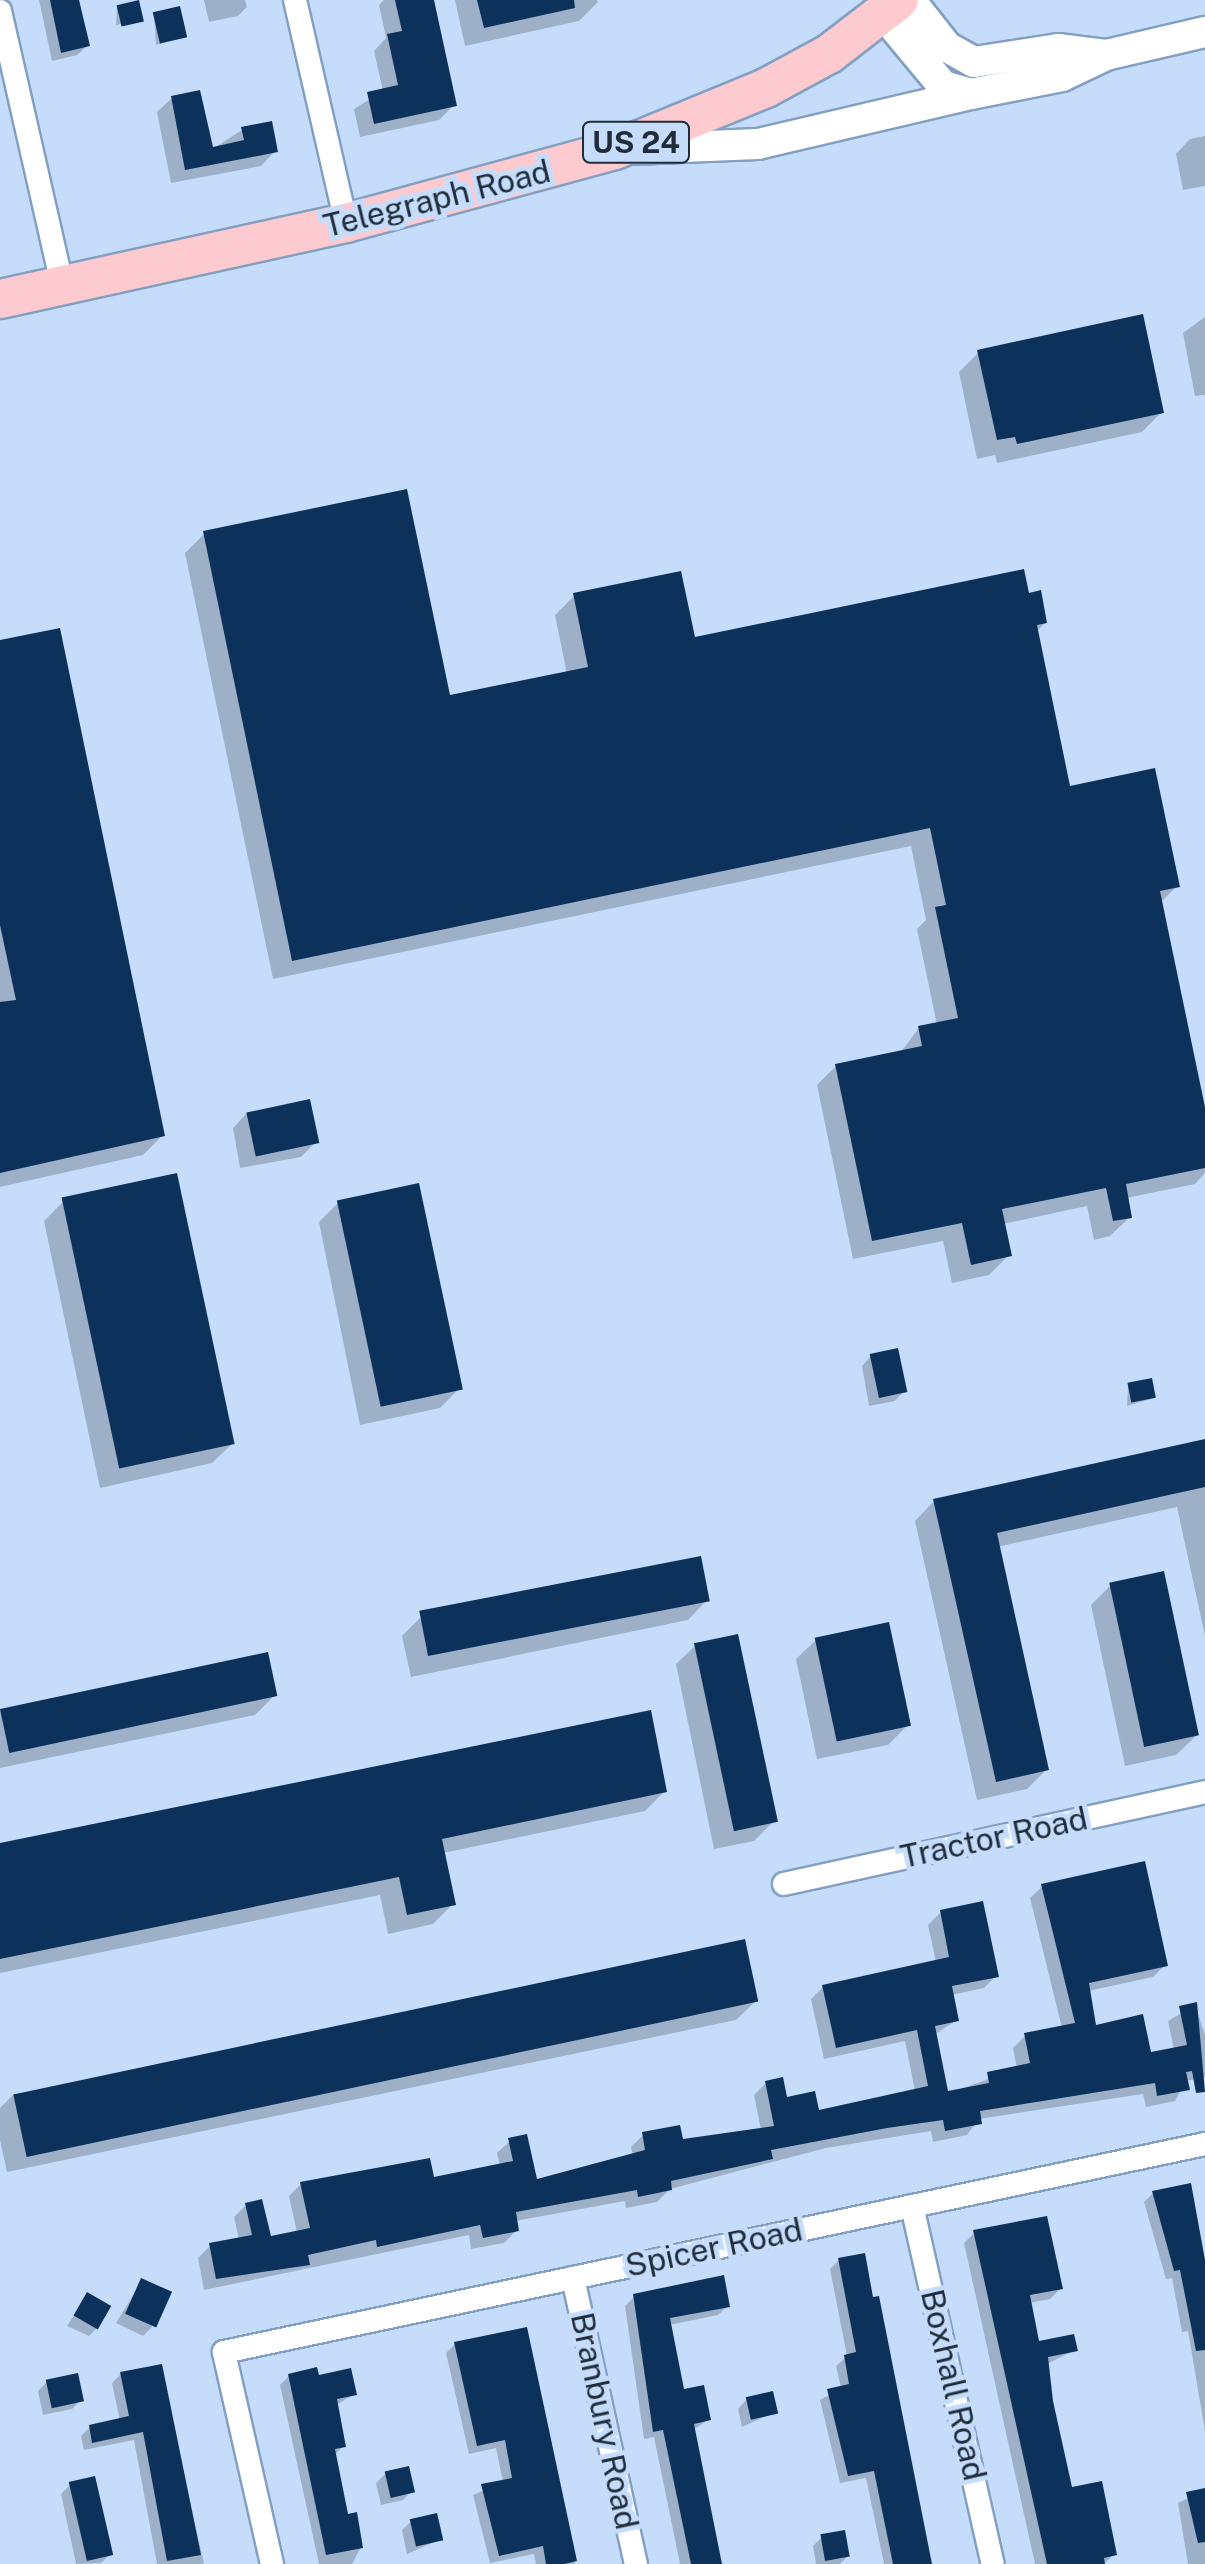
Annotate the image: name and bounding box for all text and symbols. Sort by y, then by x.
road number: US 24 [581,117,691,167]
street label: Telegraph Road [320,152,554,246]
street label: Tractor Road [897,1799,1091,1877]
street label: Spicer Road [622,2211,806,2285]
street label: Boxhall Road [912,2286,994,2484]
street label: Branbury Road [562,2309,646,2533]

